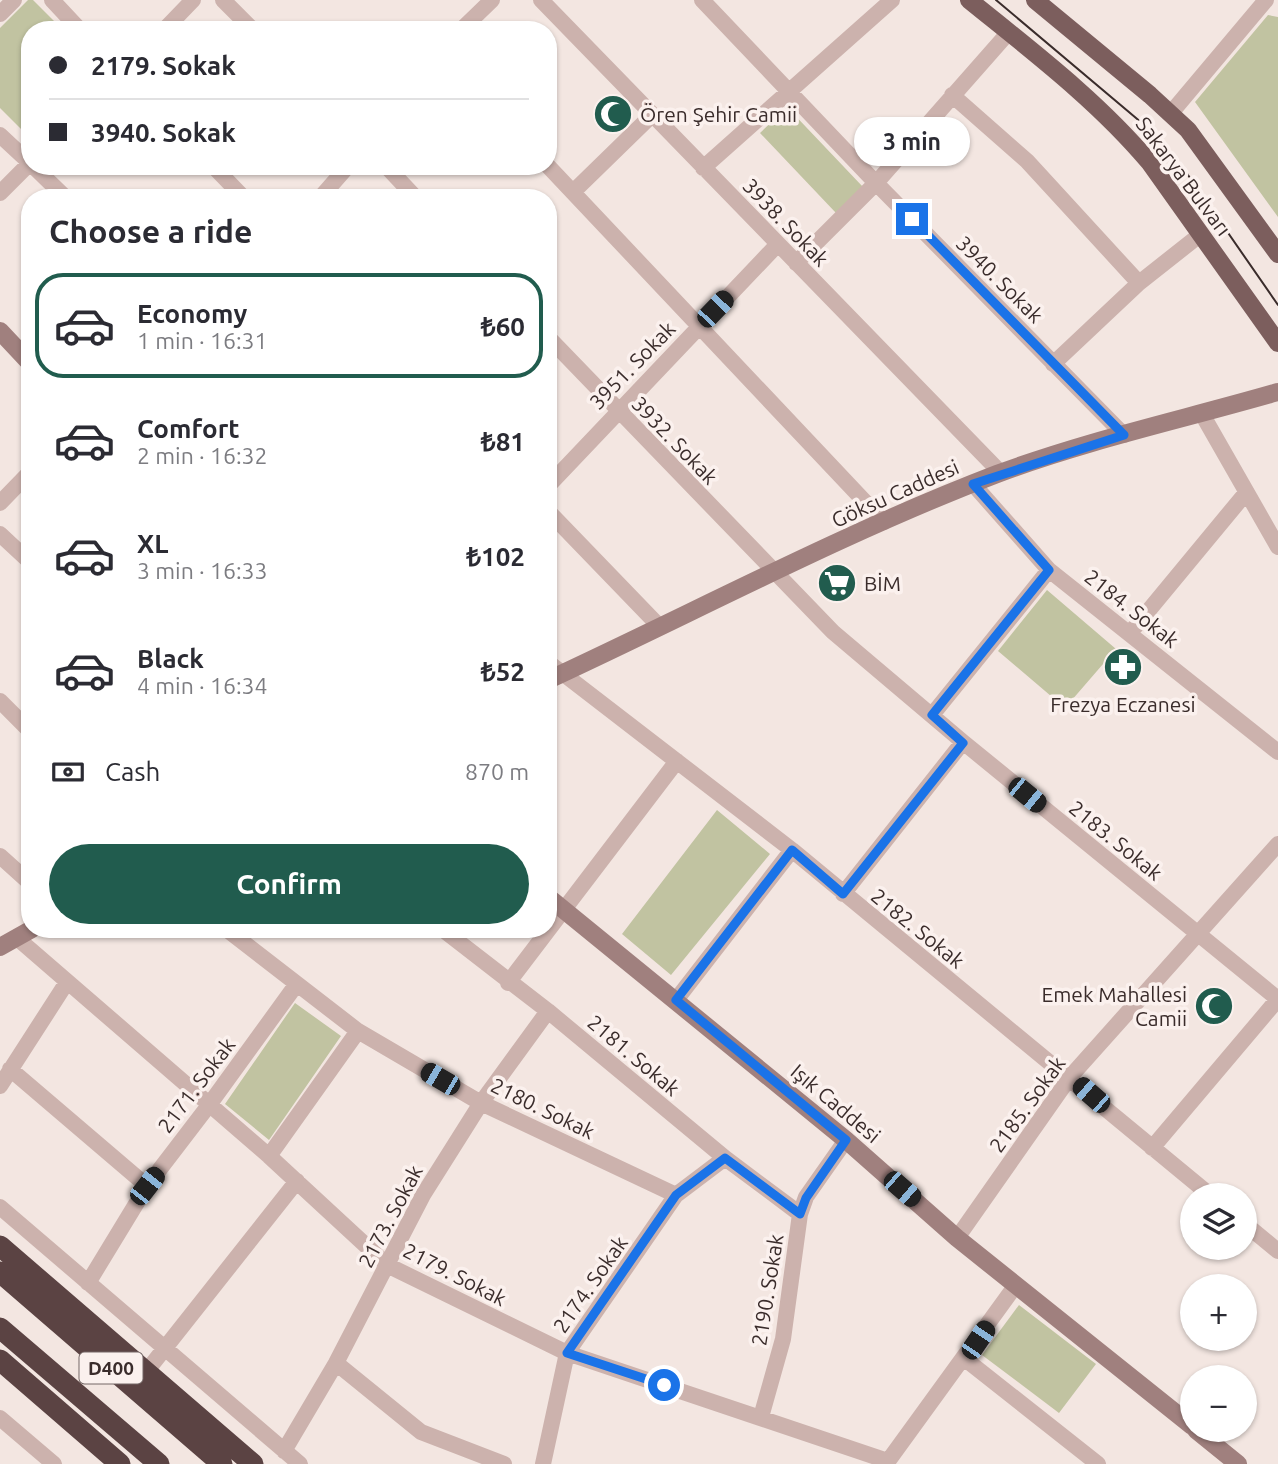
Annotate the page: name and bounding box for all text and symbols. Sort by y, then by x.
text: 2179. Sokak [91,51,236,80]
mosque icon: Ören Şehir Camii [592,93,634,135]
place label: Ören Şehir Camii [640,102,797,126]
street label: Sakarya Bulvarı [1132,112,1236,240]
text: 3940. Sokak [91,118,236,147]
callout: 3 min [854,118,970,166]
text: 3 min [883,129,941,154]
street label: 3938. Sokak [738,173,834,271]
route end [896,203,928,235]
text: Choose a ride [49,213,252,249]
street label: 3940. Sokak [952,231,1049,328]
car [693,287,738,331]
icon: car [53,294,116,357]
text: Economy [137,299,247,328]
text: ₺60 [481,312,525,341]
street label: 3951. Sokak [584,316,680,414]
text: 1 min · 16:31 [137,328,268,353]
street label: 3932. Sokak [627,391,723,489]
icon: car [53,409,116,472]
text: Comfort [137,414,240,443]
text: ₺81 [481,427,525,456]
text: 2 min · 16:32 [137,443,268,468]
street label: Göksu Caddesi [828,454,962,532]
icon: car [53,524,116,587]
text: XL [137,529,168,558]
text: ₺102 [466,542,525,571]
text: 3 min · 16:33 [137,558,268,583]
supermarket icon: BİM [816,562,858,604]
street label: 2184. Sokak [1080,564,1184,652]
place label: BİM [864,571,901,595]
icon: car [53,639,116,702]
text: Black [137,644,204,673]
pharmacy icon: Frezya Eczanesi [1102,646,1144,688]
text: ₺52 [481,657,525,686]
text: 4 min · 16:34 [137,673,268,698]
place label: Frezya Eczanesi [1050,692,1196,716]
icon: cash [49,753,87,791]
text: Cash [105,757,160,786]
text: 870 m [465,759,529,784]
car [1005,774,1050,816]
street label: 2183. Sokak [1065,795,1168,885]
button: Confirm [49,844,529,924]
street label: 2182. Sokak [867,883,970,973]
place label: Emek Mahallesi Camii [1041,982,1187,1030]
mosque icon: Emek Mahallesi Camii [1193,985,1235,1027]
street label: 2181. Sokak [583,1010,685,1101]
street label: 2171. Sokak [153,1032,240,1137]
street label: 2185. Sokak [984,1051,1070,1157]
car [417,1059,464,1099]
street label: Işık Caddesi [787,1059,885,1147]
street label: 2180. Sokak [487,1073,599,1144]
car [1069,1073,1114,1117]
street label: 2173. Sokak [353,1160,427,1271]
car [126,1163,169,1209]
car [880,1167,925,1211]
map controls [1180,1183,1257,1442]
button: layers [1180,1183,1257,1260]
street label: 2174. Sokak [548,1231,632,1337]
street label: 2190. Sokak [746,1232,788,1347]
street label: 2179. Sokak [399,1238,511,1310]
button: + [1180,1274,1257,1351]
car [958,1317,999,1363]
road number: D400 [80,1352,142,1384]
button: − [1180,1365,1257,1442]
route start [648,1369,680,1401]

